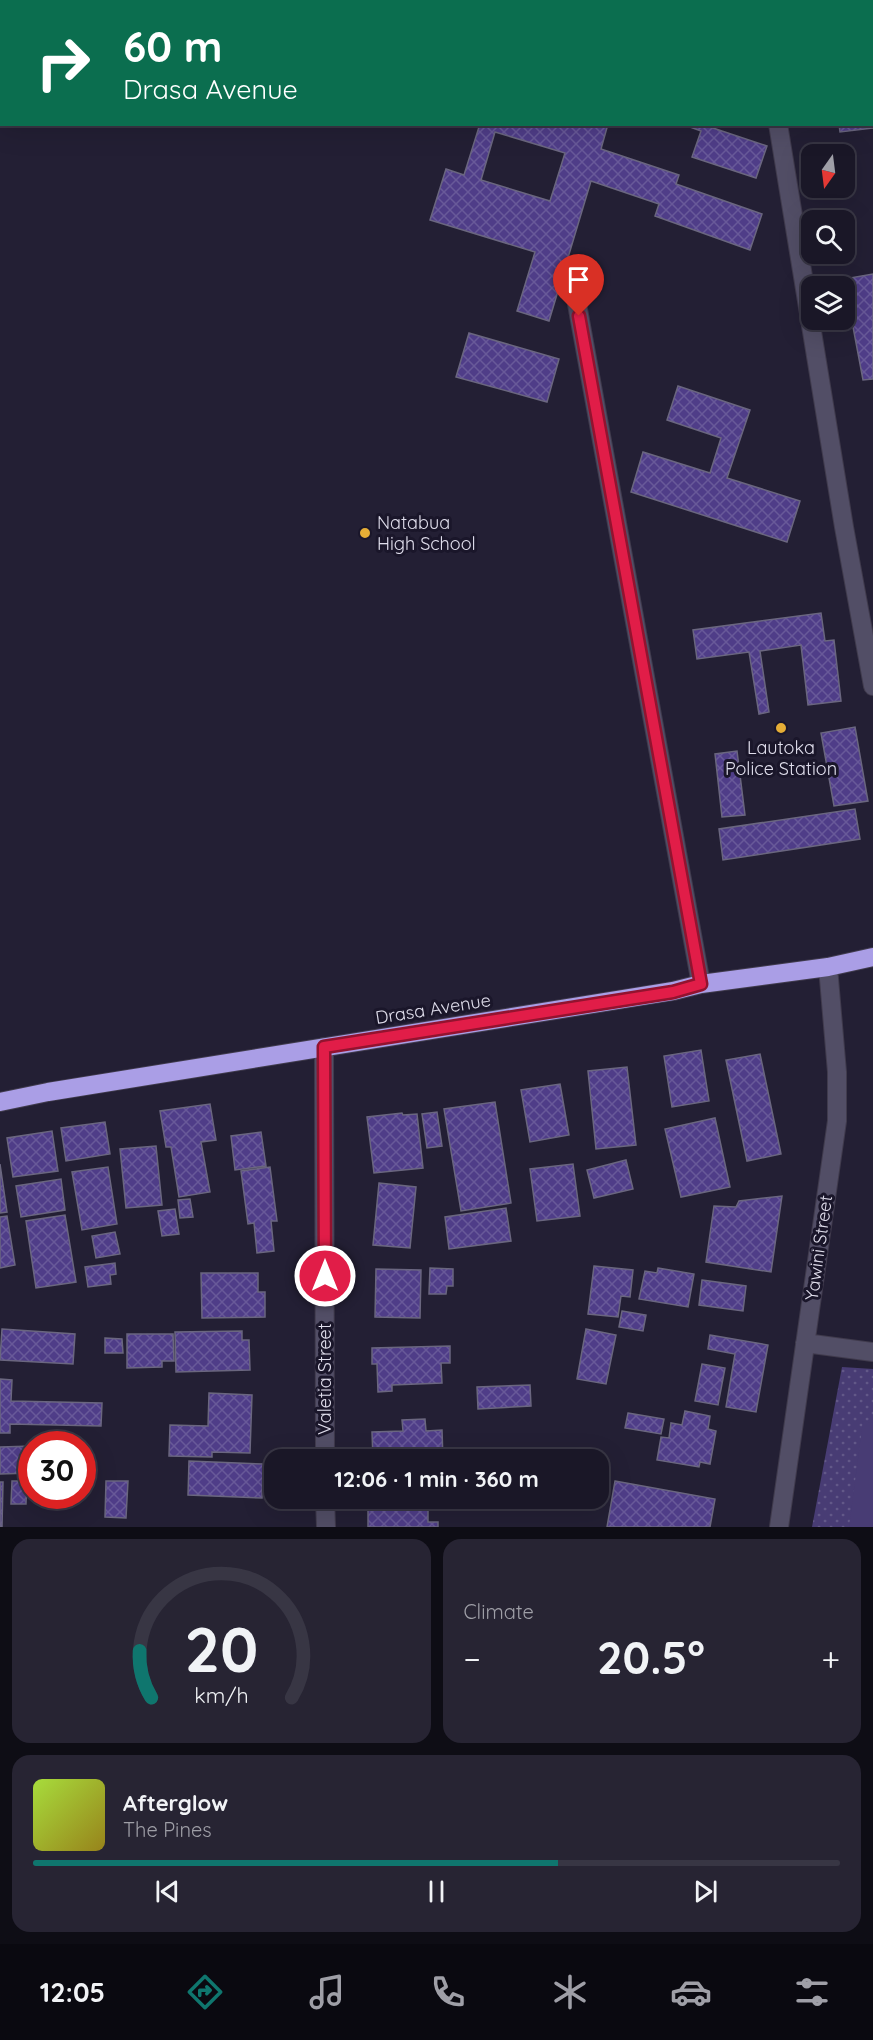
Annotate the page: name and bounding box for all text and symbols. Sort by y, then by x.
text: 60 m [123,20,223,73]
icon: right [24,24,102,102]
text: Drasa Avenue [123,72,298,106]
north arrow [801,144,855,198]
map controls [801,144,855,330]
button: search [801,210,855,264]
pin [553,254,604,316]
icon: arrive [562,263,595,296]
button: layers [801,276,855,330]
place label: Natabua High School [377,511,476,555]
marker: Natabua High School [358,526,372,540]
marker: Lautoka Police Station [774,721,788,735]
place label: Lautoka Police Station [725,736,837,780]
street label: Drasa Avenue [374,988,492,1029]
street label: Yawini Street [800,1194,837,1302]
position arrow [293,1244,357,1308]
street label: Valetia Street [313,1323,336,1435]
speed limit sign: 30 [18,1431,96,1509]
text: 12:06 · 1 min · 360 m [334,1465,539,1493]
text: Climate [464,1599,534,1624]
text: 20 [184,1610,258,1688]
text: 20.5° [597,1629,705,1685]
text: − [464,1638,481,1679]
text: + [821,1638,840,1679]
text: km/h [194,1682,248,1708]
text: Afterglow [123,1789,228,1817]
text: The Pines [123,1817,212,1842]
icon: previous [151,1875,184,1908]
icon: pause [420,1875,453,1908]
icon: next [689,1875,722,1908]
icon: directions [184,1971,226,2013]
icon: music [306,1971,348,2013]
icon: phone [427,1971,469,2013]
icon: climate [549,1971,591,2013]
icon: car [670,1971,712,2013]
icon: filters [791,1971,833,2013]
text: 12:05 [40,1975,105,2009]

